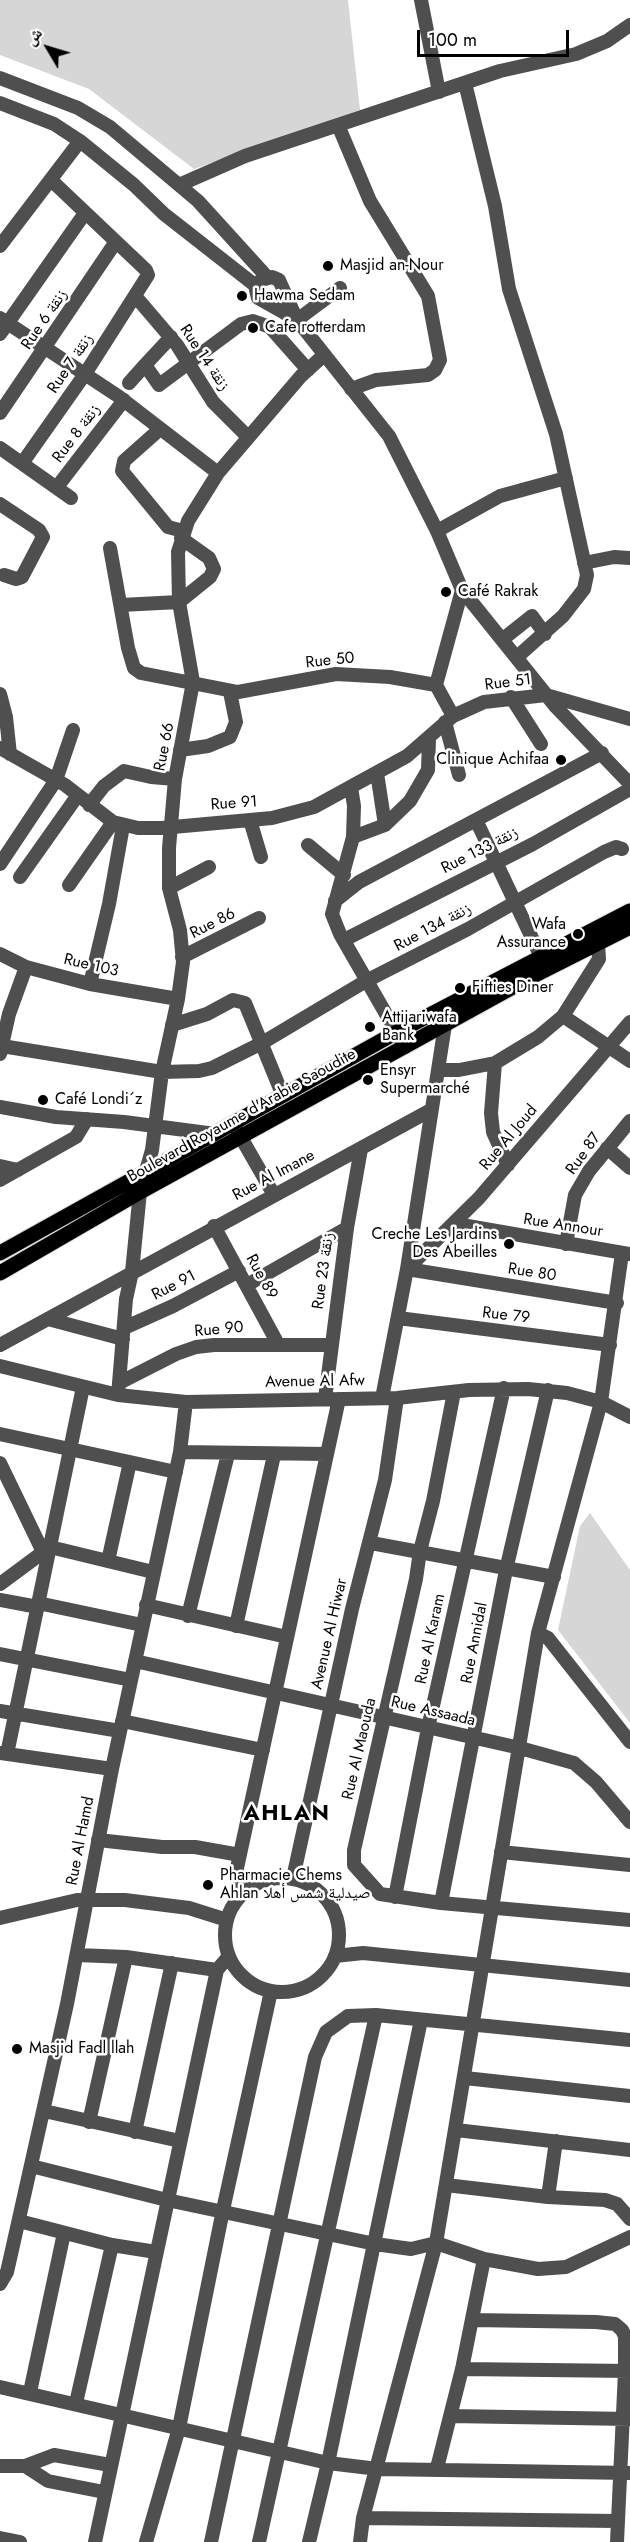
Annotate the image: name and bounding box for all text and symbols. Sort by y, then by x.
north arrow [18,18,78,78]
scale bar [420,18,572,56]
text: ش [19,23,48,50]
text: 100 m [428,27,477,53]
place label: Masjid an-Nour [340,256,444,276]
marker: Masjid an-Nour [321,259,335,273]
street label: Rue 6 زنقة [18,286,72,354]
place label: Hawma Sedam [254,286,355,306]
marker: Hawma Sedam [235,289,249,303]
place label: Cafe rotterdam [265,318,366,338]
street label: Rue 14 زنقة [175,321,233,395]
marker: Cafe rotterdam [246,321,260,335]
street label: Rue 7 زنقة [44,331,98,397]
street label: Rue 8 زنقة [49,401,105,467]
place label: Café Rakrak [458,582,538,602]
marker: Café Rakrak [439,585,453,599]
street label: Rue 50 [305,649,355,673]
street label: Rue 51 [484,671,532,695]
street label: Rue 66 [151,721,179,773]
place label: Clinique Achifaa [436,750,549,770]
marker: Clinique Achifaa [554,753,568,767]
street label: Rue 91 [210,793,258,815]
street label: Rue 133 زنقة [438,823,522,879]
street label: Rue 134 زنقة [391,900,475,956]
street label: Rue 86 [187,904,239,944]
place label: Wafa Assurance [497,915,566,953]
marker: Wafa Assurance [571,927,585,941]
street label: Rue 103 [62,950,120,982]
place label: Fifties Diner [472,978,553,998]
marker: Fifties Diner [453,981,467,995]
place label: Attijariwafa Bank [382,1008,457,1046]
marker: Attijariwafa Bank [363,1020,377,1034]
street label: Boulevard Royaume d'Arabie Saoudite [124,1045,360,1187]
place label: Ensyr Supermarché [380,1061,470,1099]
marker: Ensyr Supermarché [361,1073,375,1087]
place label: Café Londi´z [55,1090,142,1110]
marker: Café Londi´z [36,1093,50,1107]
street label: Rue Al Joud [476,1101,542,1175]
street label: Rue 87 [562,1129,606,1179]
street label: Rue Al Imane [230,1146,318,1206]
street label: Rue Annour [522,1210,604,1242]
place label: Creche Les Jardins Des Abeilles [372,1225,497,1263]
street label: Rue 23 زنقة [309,1232,339,1310]
marker: Creche Les Jardins Des Abeilles [502,1237,516,1251]
street label: Rue 89 [241,1251,281,1303]
street label: Rue 80 [506,1260,558,1286]
street label: Rue 91 [149,1267,199,1305]
street label: Rue 79 [481,1304,531,1328]
street label: Rue 90 [194,1318,244,1342]
street label: Avenue Al Afw [265,1372,365,1392]
street label: Avenue Al Hiwar [308,1577,352,1691]
street label: Rue Al Karam [412,1592,450,1686]
street label: Rue Annidal [458,1601,492,1685]
street label: Rue Assaada [389,1693,477,1731]
street label: Rue Al Maouda [339,1696,381,1802]
street label: Rue Al Hamd [63,1795,99,1887]
district label: AHLAN [244,1802,330,1828]
place label: Pharmacie Chems Ahlan صيدلية شمس أهلا [220,1866,371,1904]
marker: Pharmacie Chems Ahlan صيدلية شمس أهلا [201,1878,215,1892]
place label: Masjid Fadl llah [29,2039,134,2059]
marker: Masjid Fadl llah [10,2042,24,2056]

